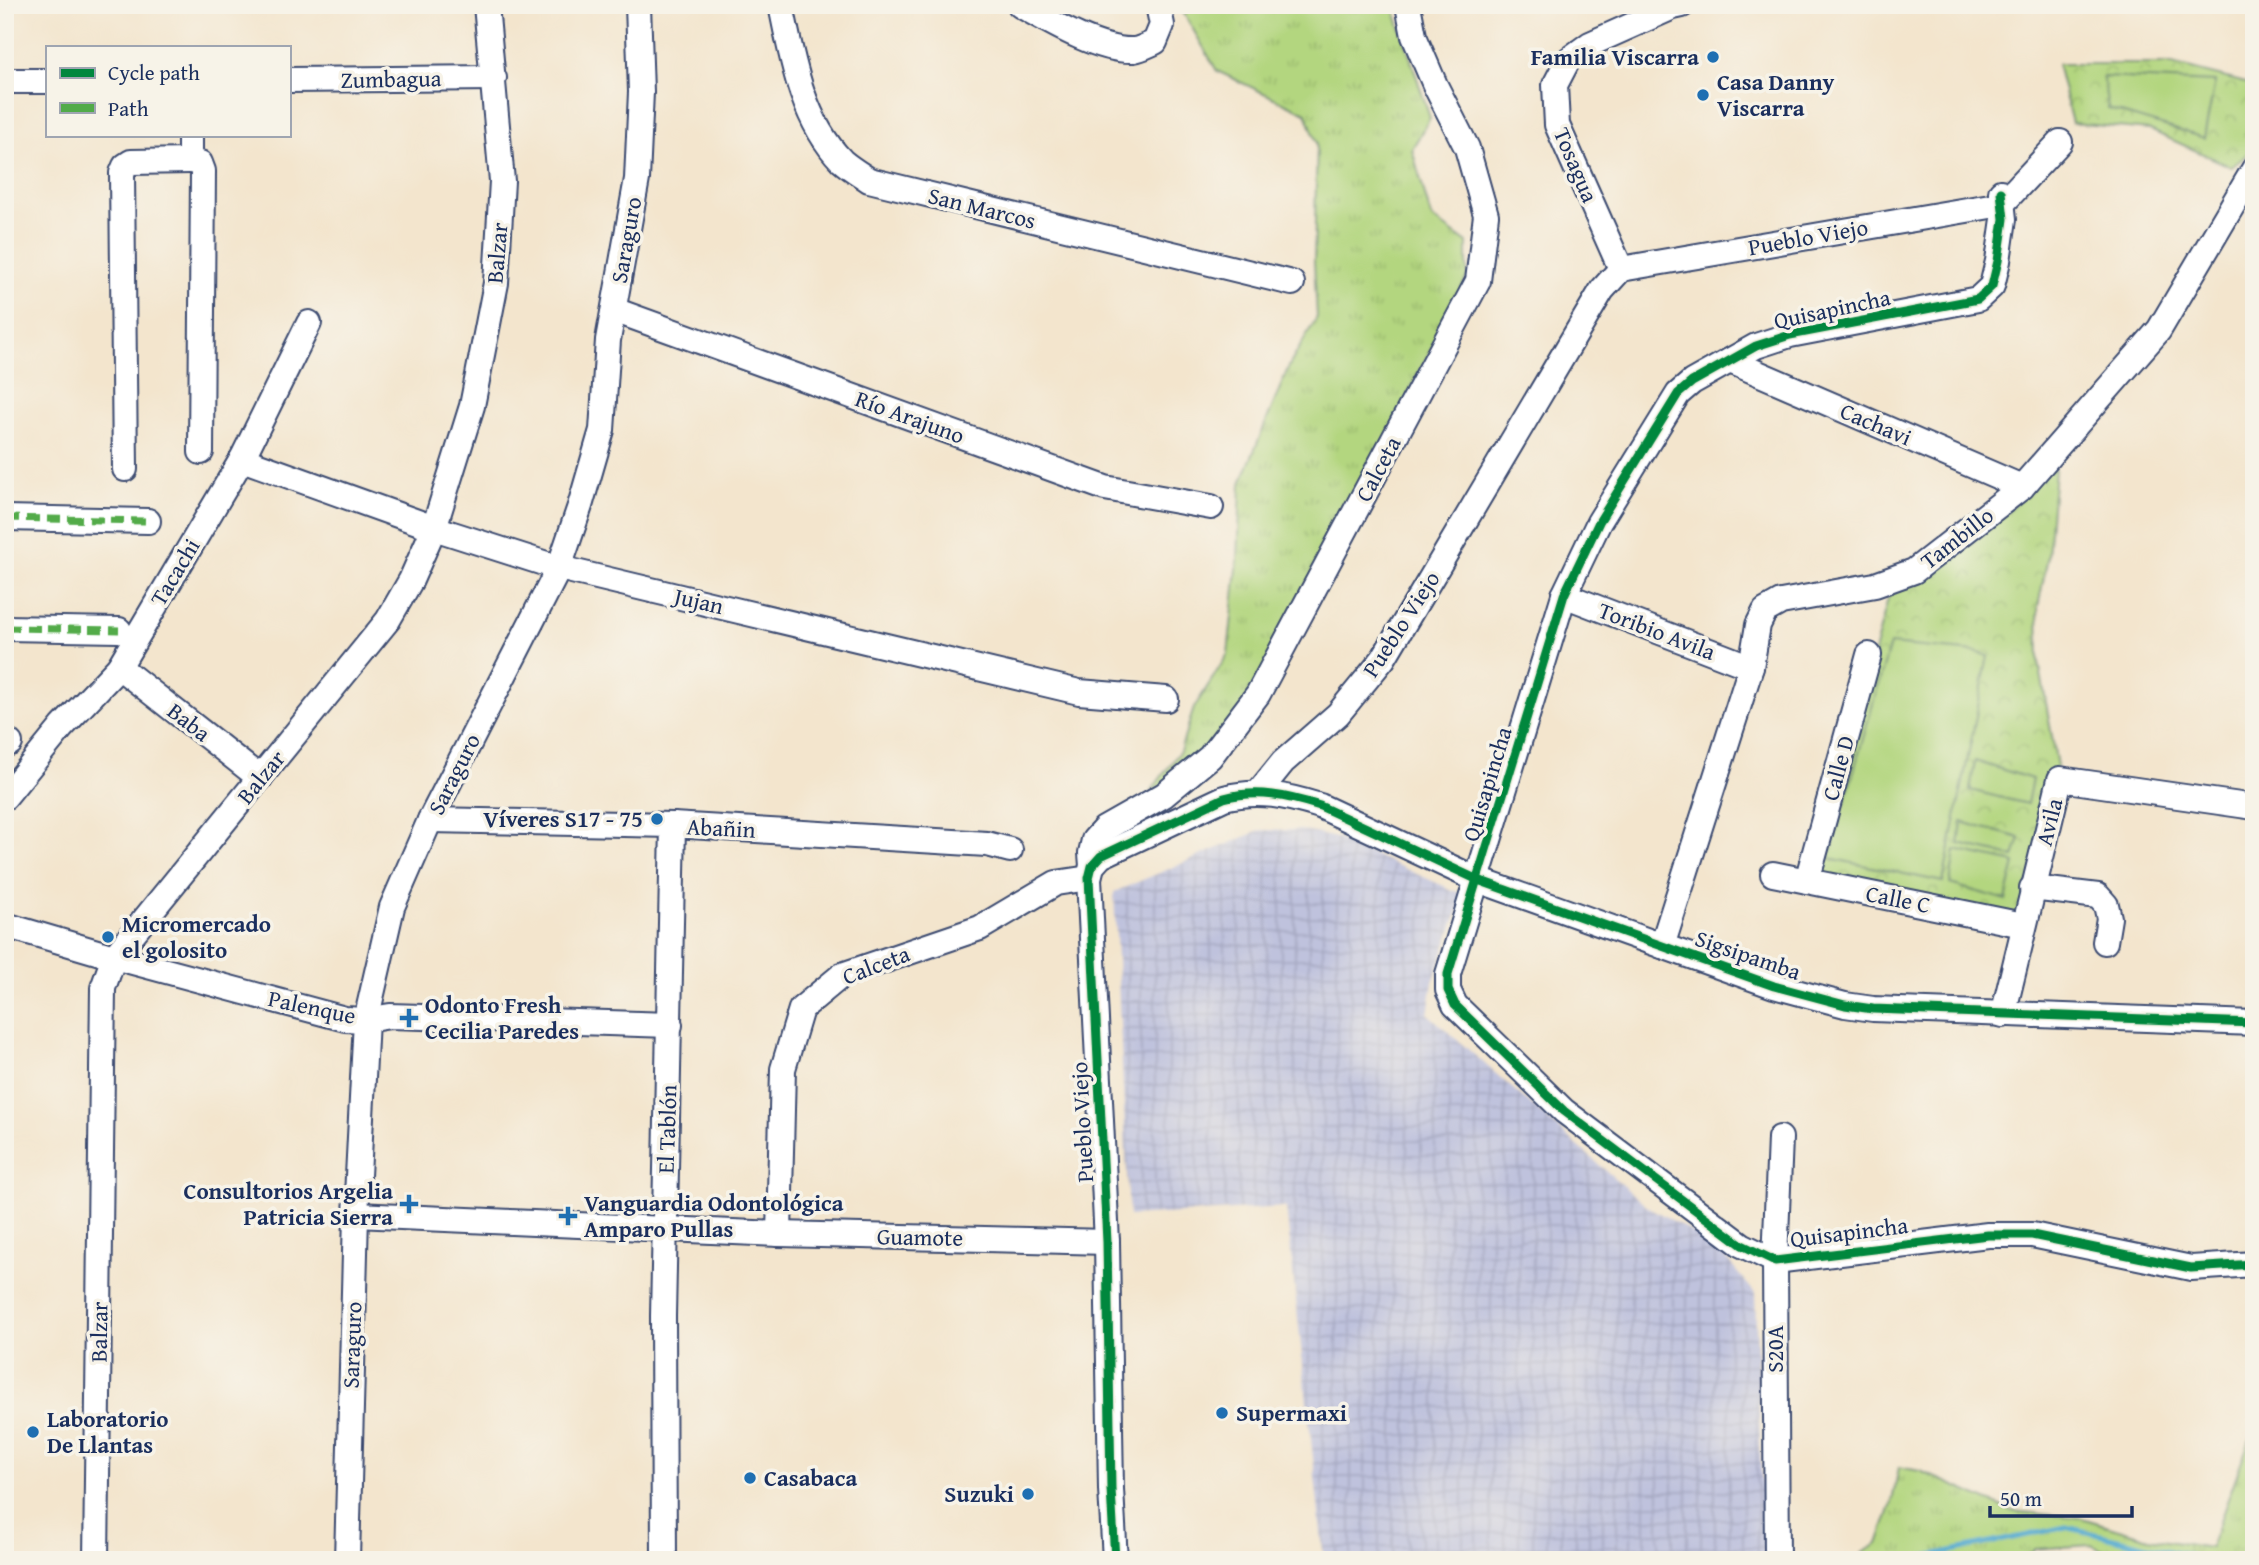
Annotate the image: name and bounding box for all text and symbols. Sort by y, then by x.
place label: Familia Viscarra [1531,40,1699,73]
legend [46,46,290,136]
marker: Familia Viscarra [1705,49,1721,65]
text: Cycle path [108,57,200,88]
street label: Zumbagua [340,61,442,96]
place label: Casa Danny Viscarra [1717,65,1834,124]
marker: Casa Danny Viscarra [1695,87,1711,103]
text: Path [108,93,149,124]
street label: Tosagua [1546,122,1607,207]
street label: San Marcos [925,178,1039,237]
street label: Saraguro [602,194,649,286]
street label: Pueblo Viejo [1745,210,1870,263]
street label: Balzar [477,221,516,285]
street label: Quisapincha [1771,280,1893,337]
street label: Río Arajuno [851,382,969,452]
street label: Cachavi [1835,394,1917,453]
street label: Calceta [1347,430,1409,507]
street label: Tambillo [1913,499,2000,577]
street label: Tacachi [142,532,208,612]
street label: Pueblo Viejo [1354,564,1447,683]
street label: Jujan [668,578,727,622]
street label: Toribio Avila [1594,593,1721,668]
street label: Baba [161,694,218,749]
street label: Quisapincha [1453,722,1520,845]
street label: Saraguro [419,728,488,820]
street label: Calle D [1813,732,1862,804]
street label: Balzar [229,742,293,811]
street label: Avila [2027,794,2070,849]
place label: Víveres S17 - 75 [483,802,643,835]
street label: Abañin [686,809,756,846]
marker: Víveres S17 - 75 [649,811,665,827]
street label: Calle C [1863,876,1933,921]
place label: Micromercado el golosito [122,907,271,966]
street label: Sigsipamba [1691,921,1805,988]
marker: Micromercado el golosito [100,929,116,945]
street label: Calceta [837,937,914,992]
street label: Palenque [265,981,359,1032]
place label: Odonto Fresh Cecilia Paredes [425,988,579,1047]
marker: Odonto Fresh Cecilia Paredes [399,1008,419,1028]
street label: Pueblo Viejo [1062,1061,1101,1183]
street label: El Tablón [648,1084,685,1174]
place label: Consultorios Argelia Patricia Sierra [183,1174,393,1233]
place label: Vanguardia Odontológica Amparo Pullas [584,1186,844,1245]
marker: Consultorios Argelia Patricia Sierra [399,1194,419,1214]
marker: Vanguardia Odontológica Amparo Pullas [558,1206,578,1226]
street label: Quisapincha [1788,1208,1910,1255]
street label: Guamote [877,1219,963,1254]
street label: Balzar [81,1301,116,1363]
street label: Saraguro [333,1301,370,1389]
street label: S20A [1758,1325,1791,1373]
place label: Supermaxi [1236,1396,1347,1429]
place label: Laboratorio De Llantas [47,1402,169,1461]
marker: Supermaxi [1214,1405,1230,1421]
marker: Laboratorio De Llantas [25,1424,41,1440]
place label: Casabaca [764,1461,857,1494]
marker: Casabaca [742,1470,758,1486]
scale bar [1990,1474,2131,1518]
place label: Suzuki [944,1477,1014,1510]
text: 50 m [2000,1483,2042,1514]
marker: Suzuki [1020,1486,1036,1502]

